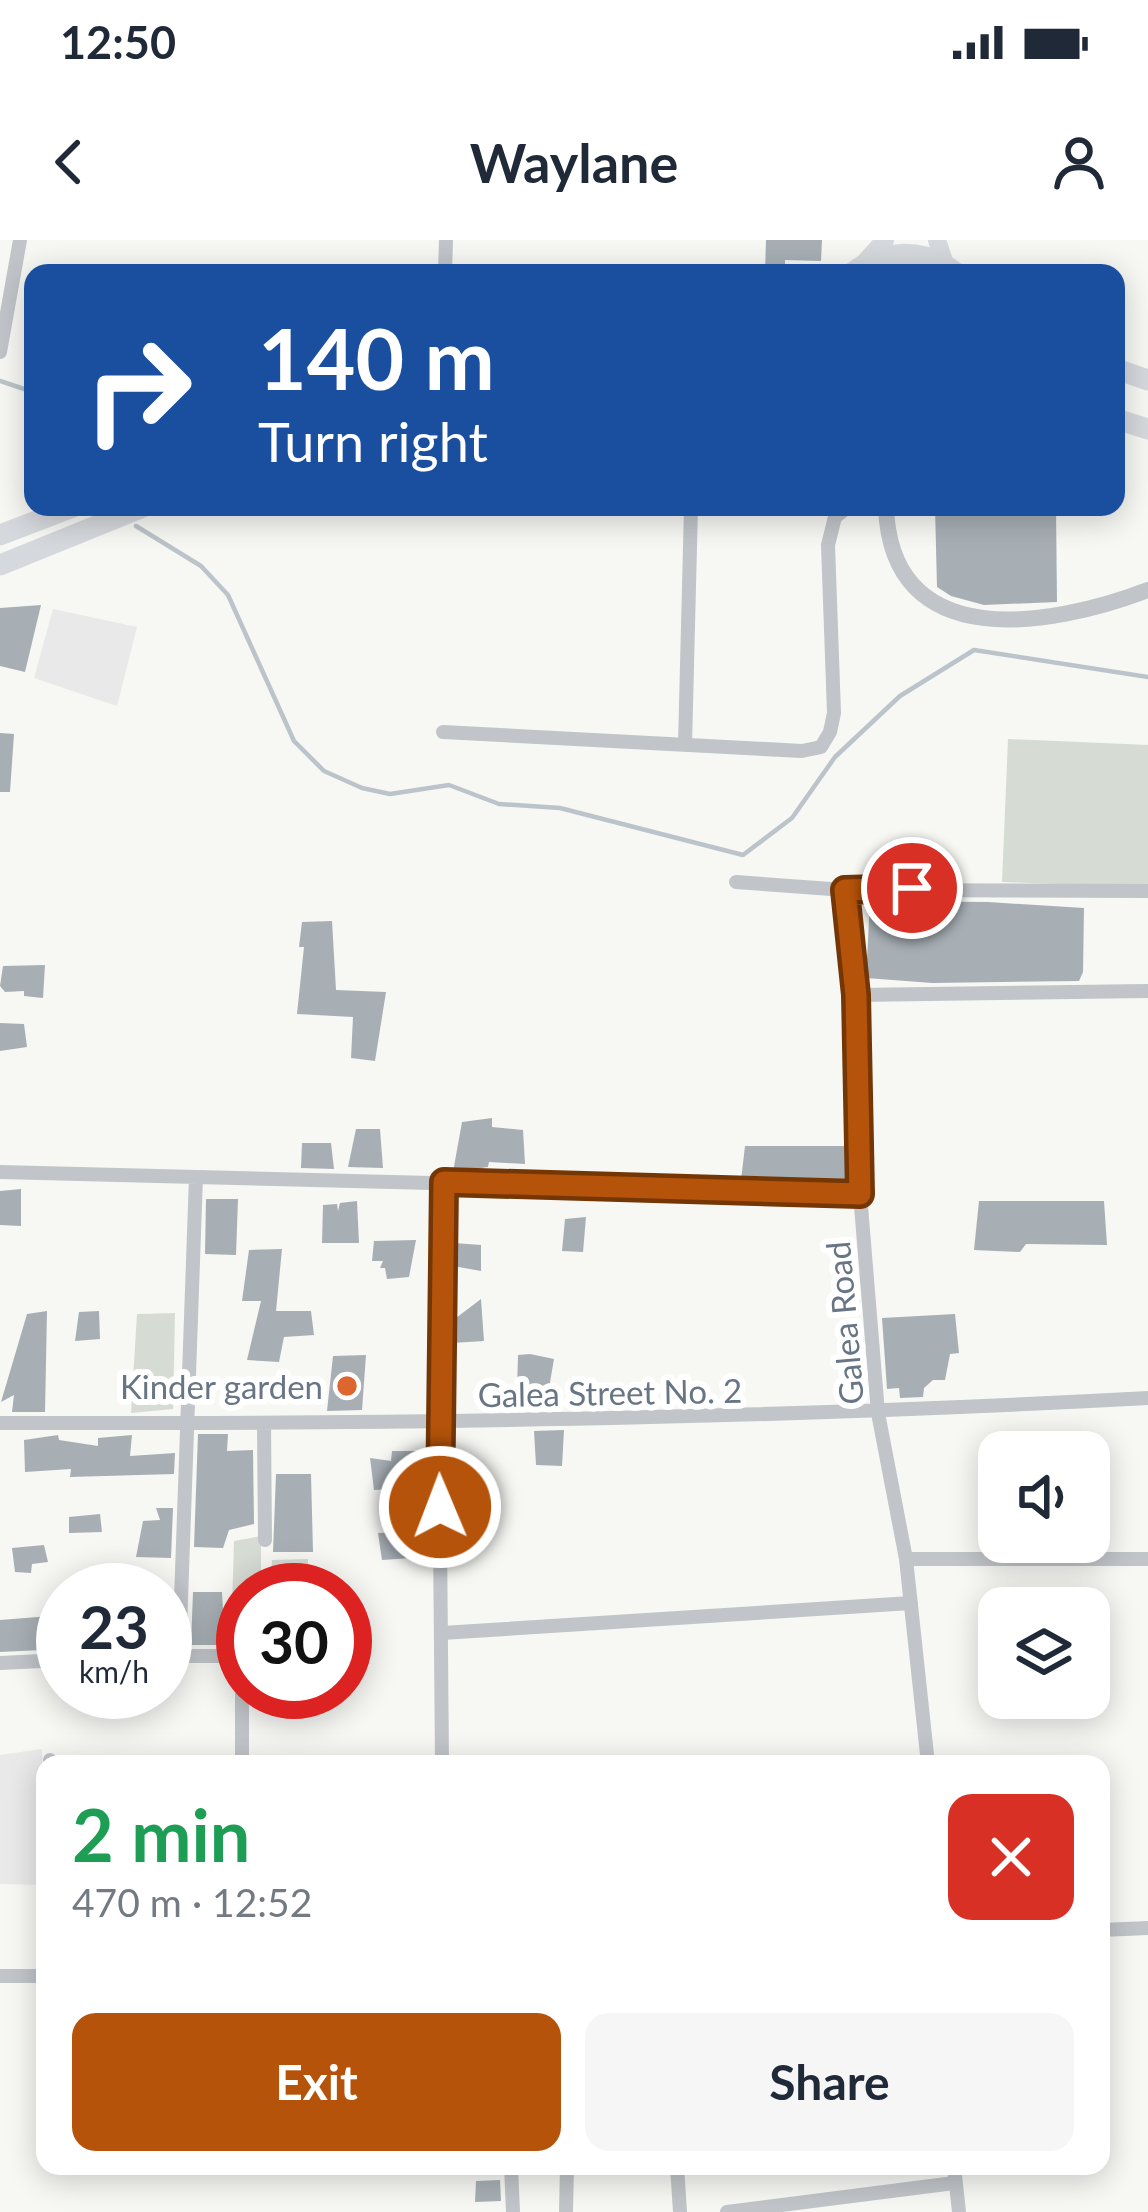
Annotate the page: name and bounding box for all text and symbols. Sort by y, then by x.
text: 12:50 [60,15,176,69]
icon: back [36,129,102,195]
icon: person [1046,129,1112,195]
text: Waylane [470,130,678,195]
text: 140 m [258,307,495,408]
icon: right [60,312,216,468]
text: Turn right [258,409,488,474]
pin [861,837,963,939]
icon: arrive [879,855,945,921]
street label: Galea Road [817,1240,871,1406]
place label: Kinder garden [120,1366,323,1406]
street label: Galea Street No. 2 [477,1370,743,1414]
marker: Kinder garden [334,1373,360,1399]
map controls [978,1431,1110,1719]
button: sound [978,1431,1110,1563]
position arrow [377,1444,503,1570]
speed limit sign: 30 [216,1563,372,1719]
button: layers [978,1587,1110,1719]
text: 23 [79,1590,149,1662]
text: km/h [79,1653,149,1689]
text: 2 min [72,1791,250,1877]
button: close [948,1794,1074,1920]
text: 470 m · 12:52 [72,1879,312,1925]
button: Exit [72,2013,561,2151]
button: Share [585,2013,1074,2151]

